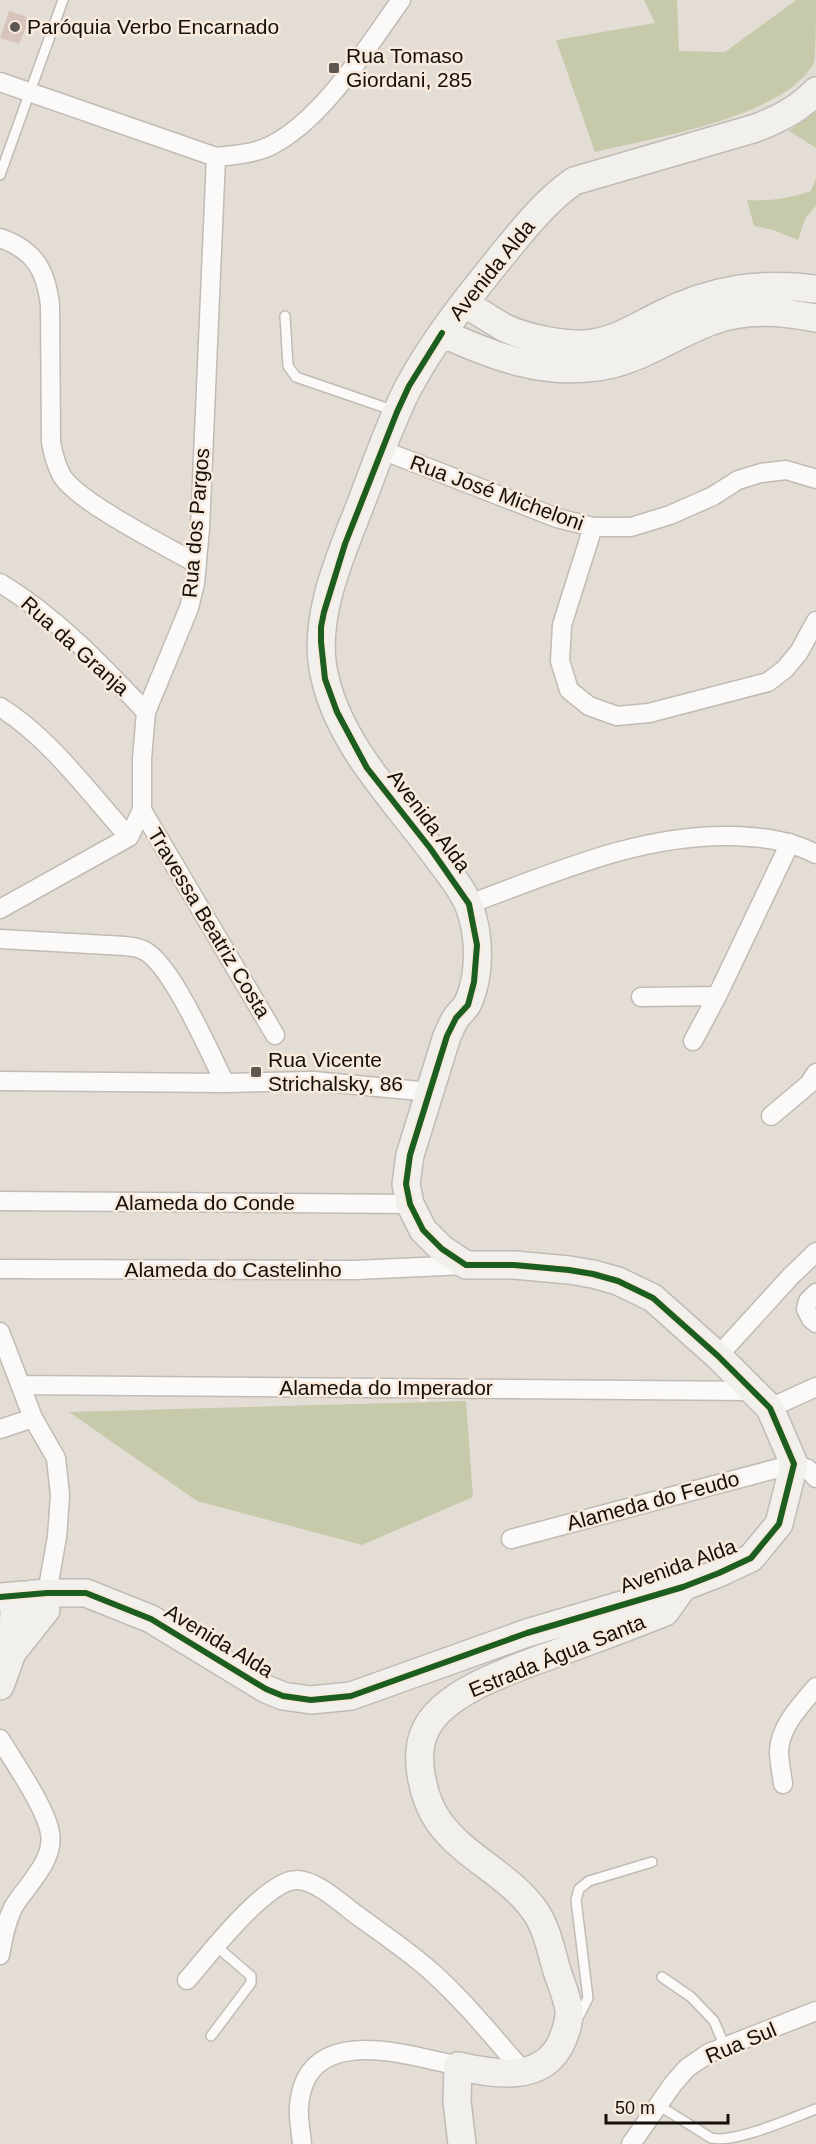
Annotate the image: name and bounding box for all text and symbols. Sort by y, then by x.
place label: Paróquia Verbo Encarnado [27,15,279,38]
marker: Paróquia Verbo Encarnado [8,20,22,34]
place label: Rua Tomaso Giordani, 285 [346,44,472,91]
marker: Rua Tomaso Giordani, 285 [327,61,341,75]
street label: Avenida Alda [444,215,539,324]
street label: Rua dos Pargos [177,447,214,599]
street label: Rua José Micheloni [407,450,587,535]
street label: Rua da Granja [17,591,134,700]
street label: Avenida Alda [383,765,476,877]
street label: Travessa Beatriz Costa [144,824,275,1022]
place label: Rua Vicente Strichalsky, 86 [268,1048,403,1095]
marker: Rua Vicente Strichalsky, 86 [249,1065,263,1079]
street label: Alameda do Conde [115,1191,295,1214]
street label: Alameda do Castelinho [124,1258,342,1281]
street label: Alameda do Imperador [279,1376,493,1399]
street label: Alameda do Feudo [564,1466,742,1535]
street label: Avenida Alda [616,1534,739,1597]
street label: Avenida Alda [161,1599,278,1682]
street label: Estrada Água Santa [465,1610,649,1701]
street label: Rua Sul [702,2017,780,2068]
scale bar [606,2087,728,2125]
text: 50 m [615,2098,655,2118]

